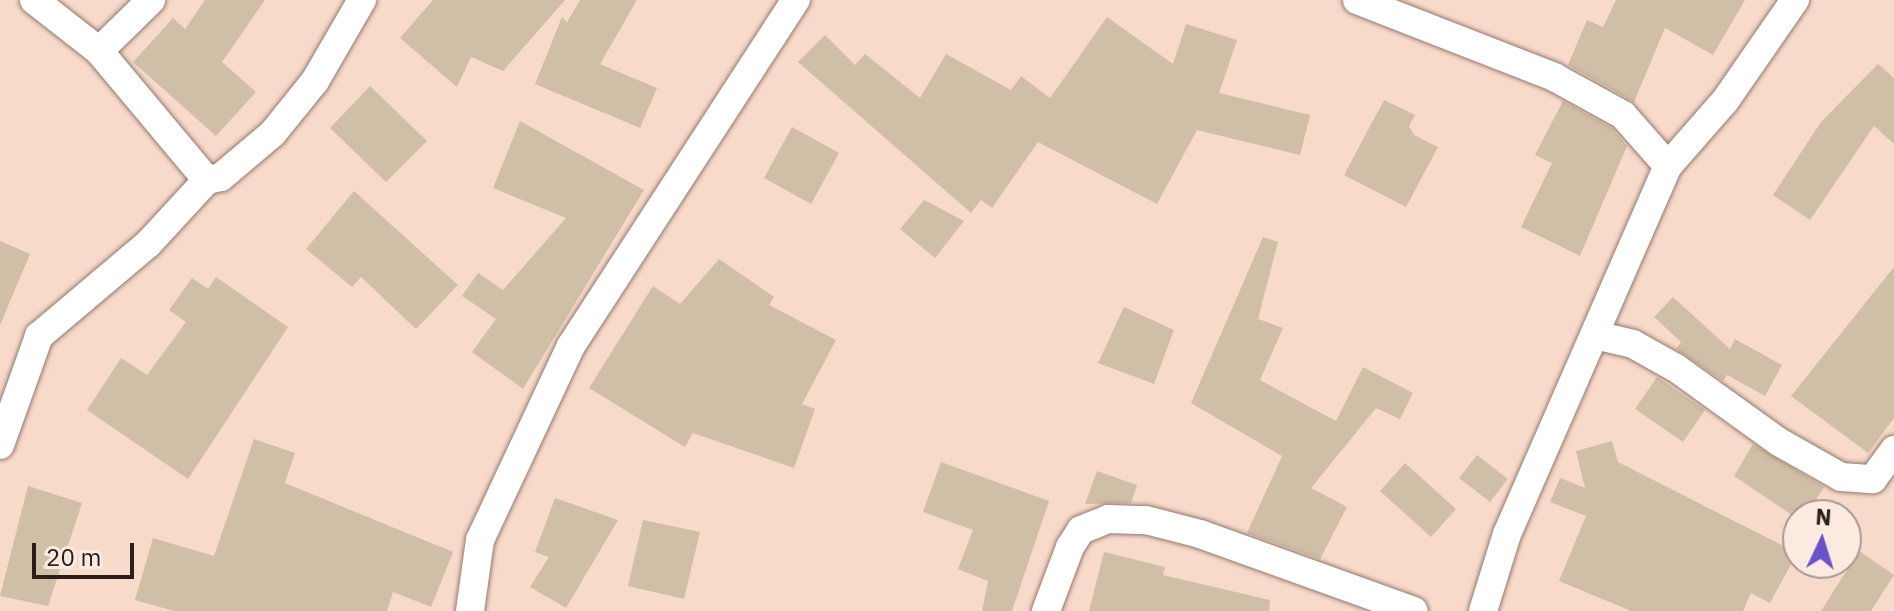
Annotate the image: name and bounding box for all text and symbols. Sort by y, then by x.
north arrow [1782,499,1862,579]
text: N [1815,502,1833,532]
scale bar [36,527,138,577]
text: 20 m [46,541,101,573]

